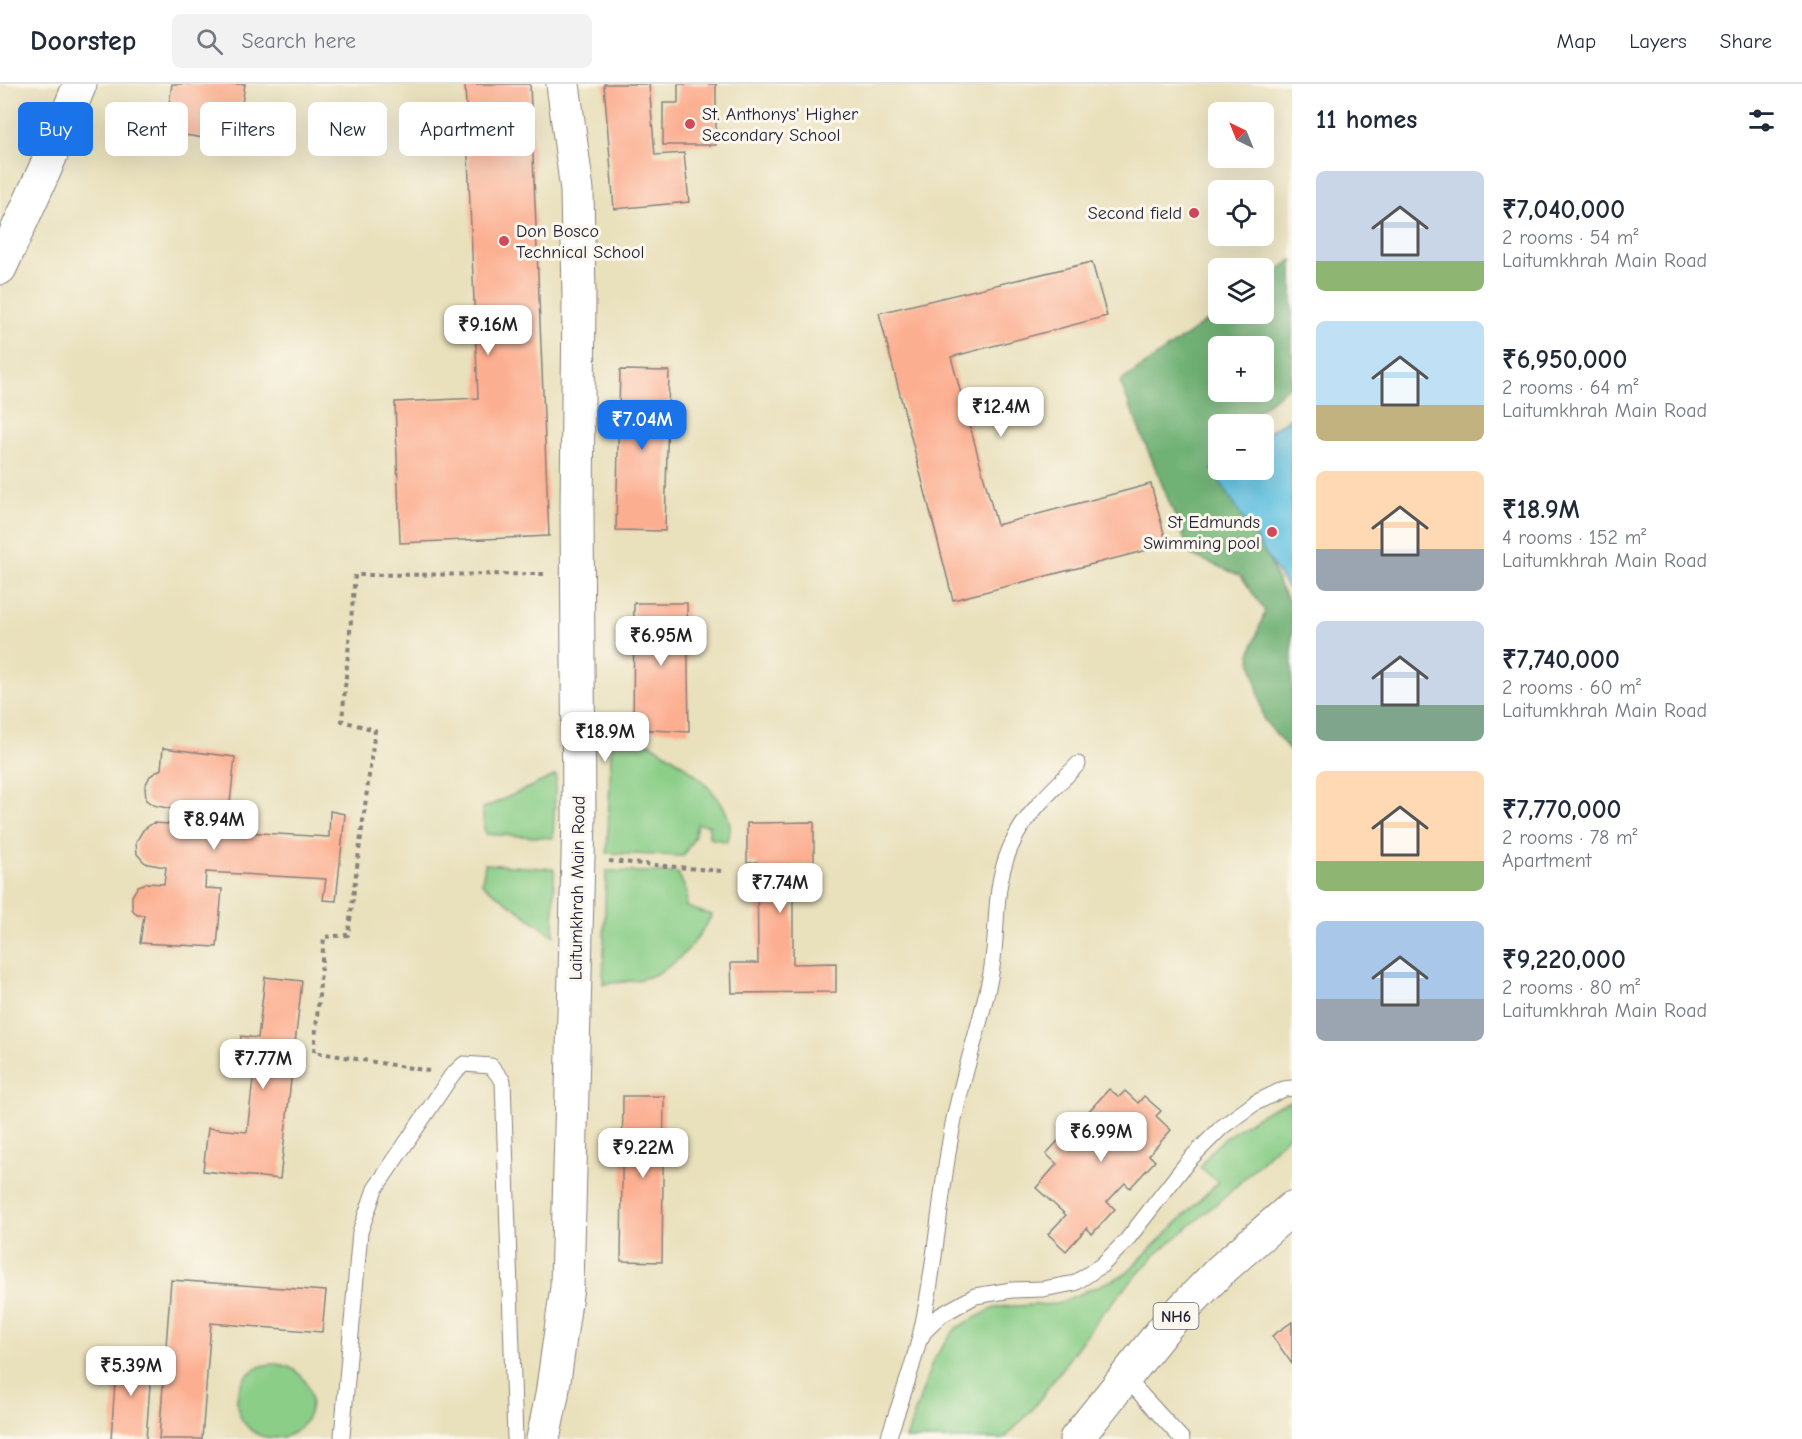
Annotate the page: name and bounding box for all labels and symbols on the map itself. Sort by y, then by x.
north arrow [1208,102,1274,168]
place label: St. Anthonys' Higher Secondary School [702,104,859,146]
marker: St. Anthonys' Higher Secondary School [683,117,697,131]
place label: Second field [1088,203,1182,224]
marker: Second field [1187,206,1201,220]
place label: Don Bosco Technical School [516,221,645,263]
marker: Don Bosco Technical School [497,234,511,248]
pin: ₹9.16M [439,305,537,356]
pin: ₹12.4M [952,387,1050,438]
pin: ₹7.04M [593,400,691,451]
place label: St Edmunds Swimming pool [1143,512,1260,554]
marker: St Edmunds Swimming pool [1265,525,1279,539]
pin: ₹6.95M [612,616,710,667]
pin: ₹18.9M [556,712,654,763]
street label: Laitumkhrah Main Road [565,795,590,981]
pin: ₹8.94M [165,800,263,851]
pin: ₹7.74M [731,863,829,914]
pin: ₹7.77M [214,1039,312,1090]
pin: ₹6.99M [1052,1112,1150,1163]
pin: ₹9.22M [594,1128,692,1179]
road number: NH6 [1154,1303,1198,1329]
pin: ₹5.39M [82,1346,180,1397]

